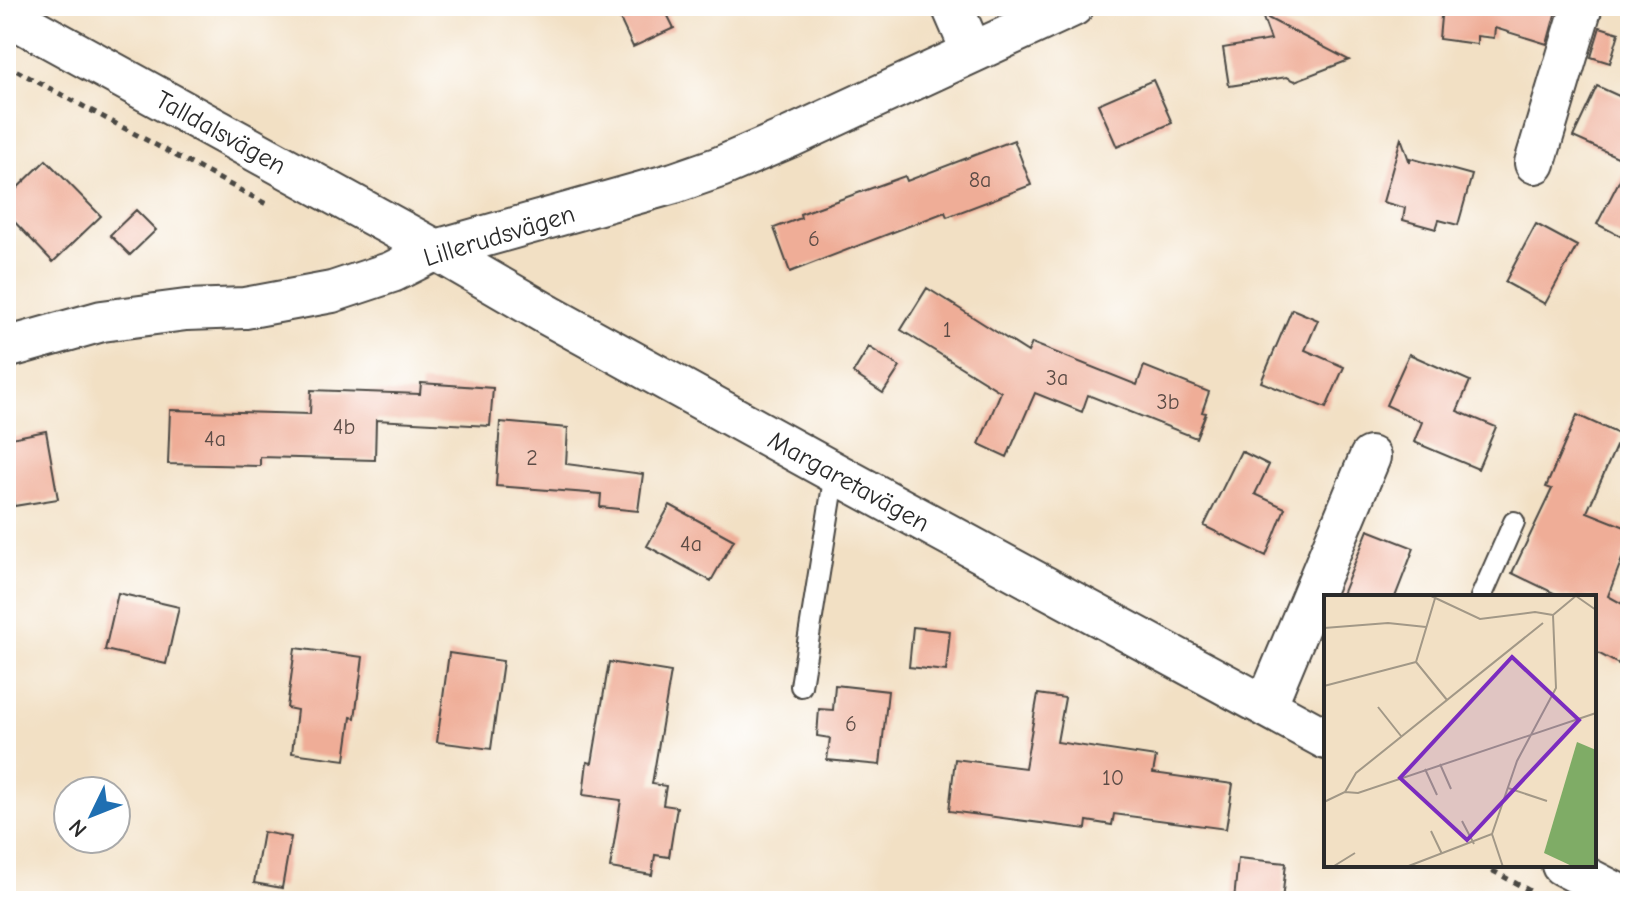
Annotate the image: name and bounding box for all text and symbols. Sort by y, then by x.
street label: Talldalsvägen [150,85,291,181]
house number: 8a [969,167,991,193]
street label: Lillerudsvägen [420,199,578,273]
house number: 6 [808,226,820,252]
house number: 1 [943,317,951,343]
house number: 3a [1046,365,1068,391]
house number: 3b [1157,389,1179,415]
house number: 4b [333,414,355,440]
street label: Margaretavägen [763,425,934,539]
house number: 4a [204,426,226,452]
house number: 2 [526,445,538,471]
house number: 4a [680,531,702,557]
inset map [1324,595,1596,867]
house number: 6 [845,711,857,737]
house number: 10 [1102,765,1124,791]
north arrow [52,775,132,855]
text: N [64,814,93,842]

